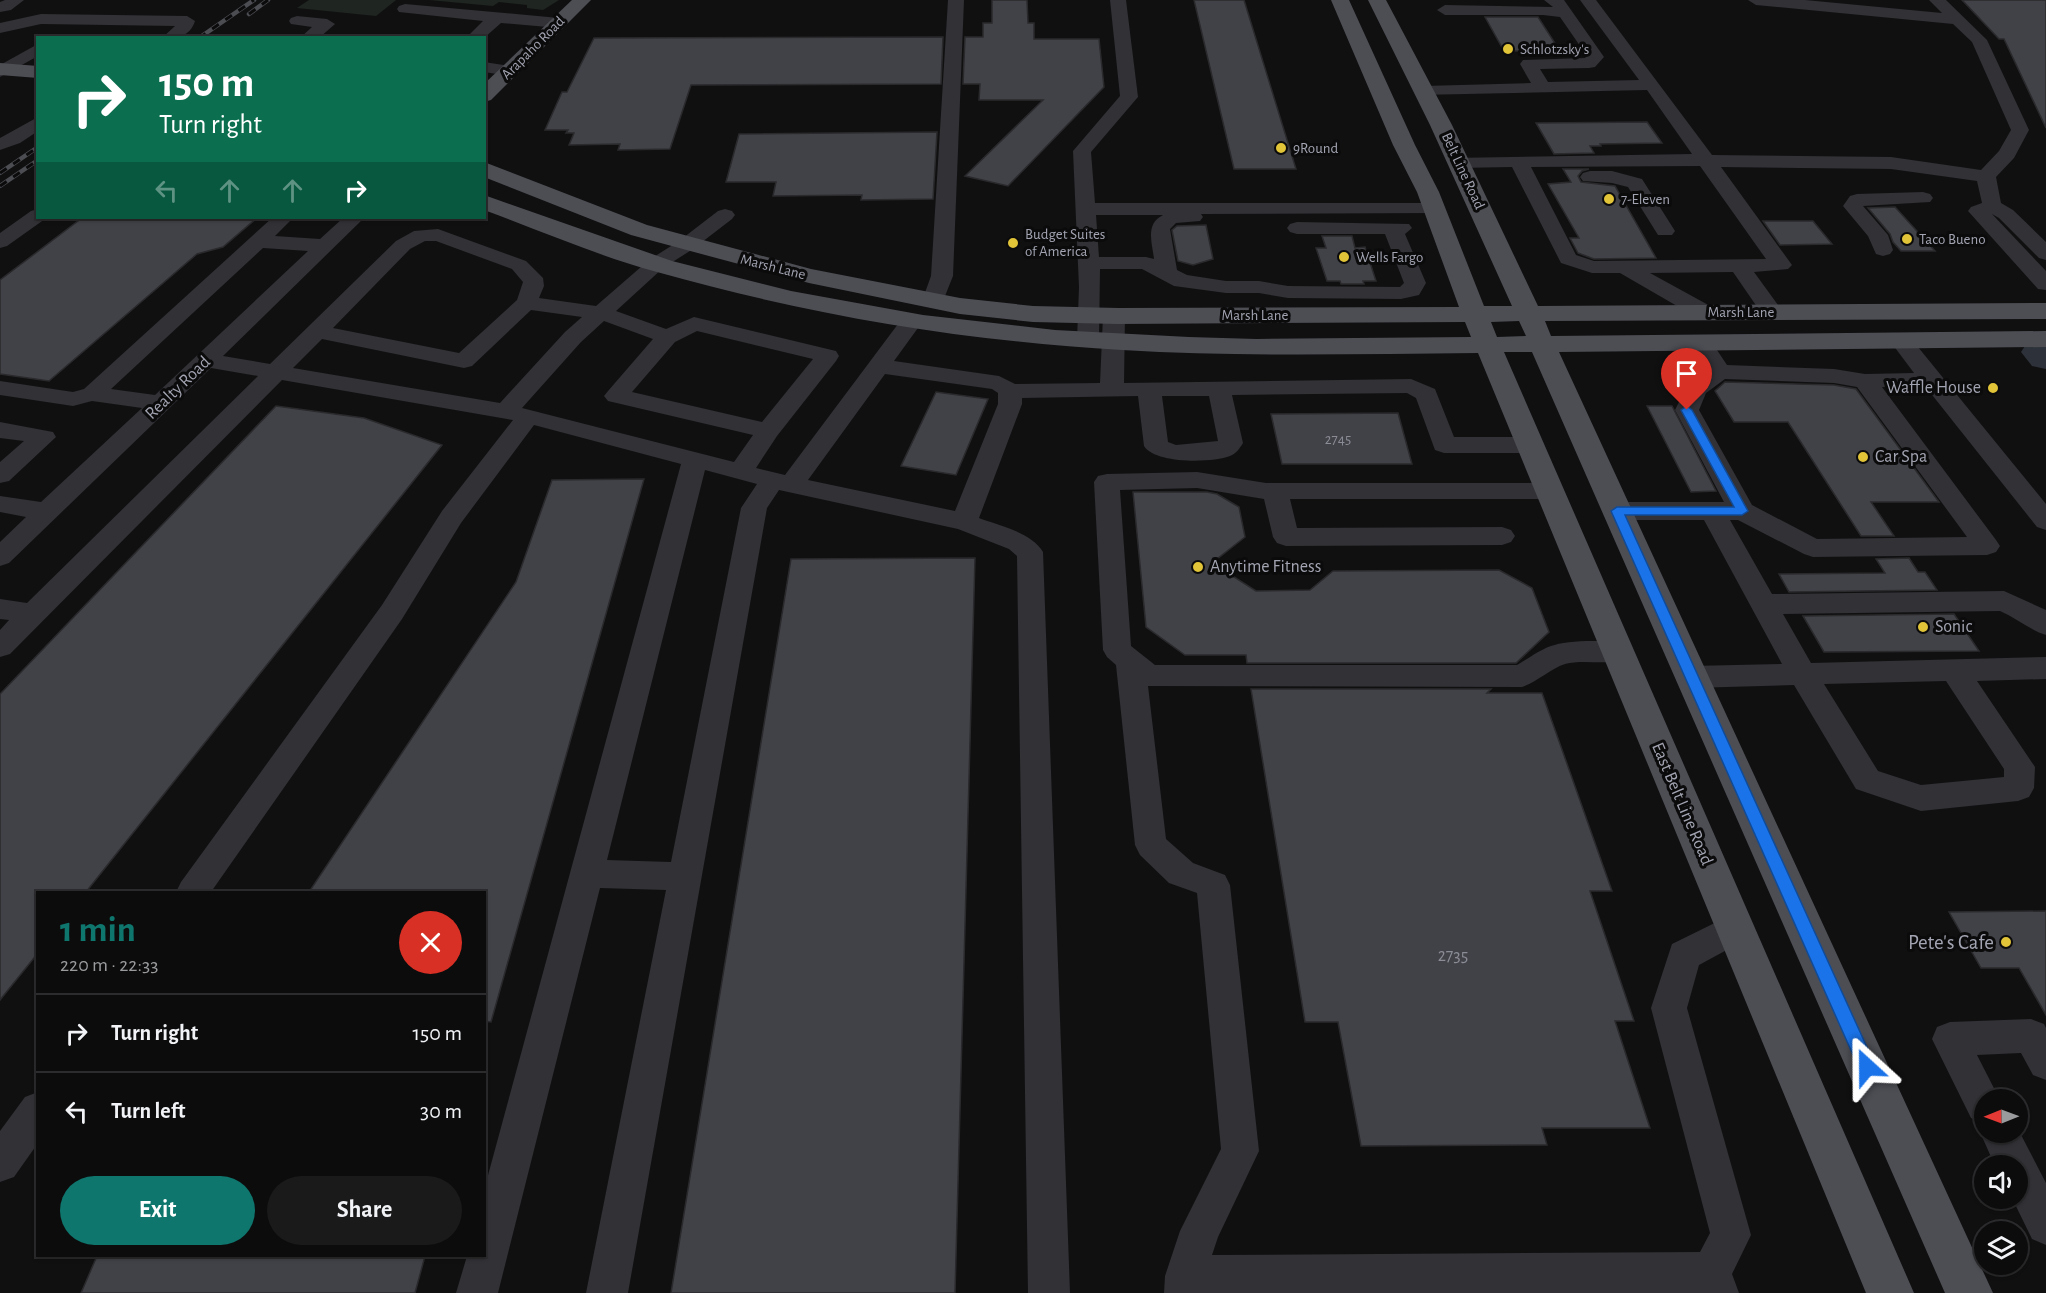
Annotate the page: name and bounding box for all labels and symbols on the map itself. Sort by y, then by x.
street label: Arapaho Road [499,13,568,82]
marker: Schlotzsky's [1501,42,1515,56]
place label: Schlotzsky's [1520,42,1589,57]
street label: Belt Line Road [1439,130,1487,212]
marker: 9Round [1274,141,1288,155]
place label: 9Round [1293,141,1338,156]
marker: 7-Eleven [1602,192,1616,206]
place label: 7-Eleven [1621,192,1670,207]
place label: Budget Suites of America [1025,227,1105,259]
marker: Taco Bueno [1900,232,1914,246]
place label: Taco Bueno [1919,232,1986,247]
marker: Budget Suites of America [1006,236,1020,250]
marker: Wells Fargo [1337,250,1351,264]
place label: Wells Fargo [1356,250,1423,265]
street label: Marsh Lane [739,252,807,282]
street label: Marsh Lane [1708,305,1774,320]
street label: Marsh Lane [1222,308,1288,323]
pin [1661,348,1712,410]
street label: Realty Road [142,353,214,423]
place label: Waffle House [1886,379,1981,397]
marker: Waffle House [1986,381,2000,395]
house number: 2745 [1325,432,1351,447]
place label: Car Spa [1875,448,1927,466]
marker: Car Spa [1856,450,1870,464]
place label: Anytime Fitness [1210,558,1321,576]
marker: Anytime Fitness [1191,560,1205,574]
place label: Sonic [1935,618,1972,636]
marker: Sonic [1916,620,1930,634]
street label: East Belt Line Road [1648,740,1716,868]
place label: Pete's Cafe [1908,932,1994,953]
marker: Pete's Cafe [1999,935,2013,949]
house number: 2735 [1438,947,1468,965]
position arrow [1835,1035,1899,1099]
north arrow [1974,1089,2028,1143]

